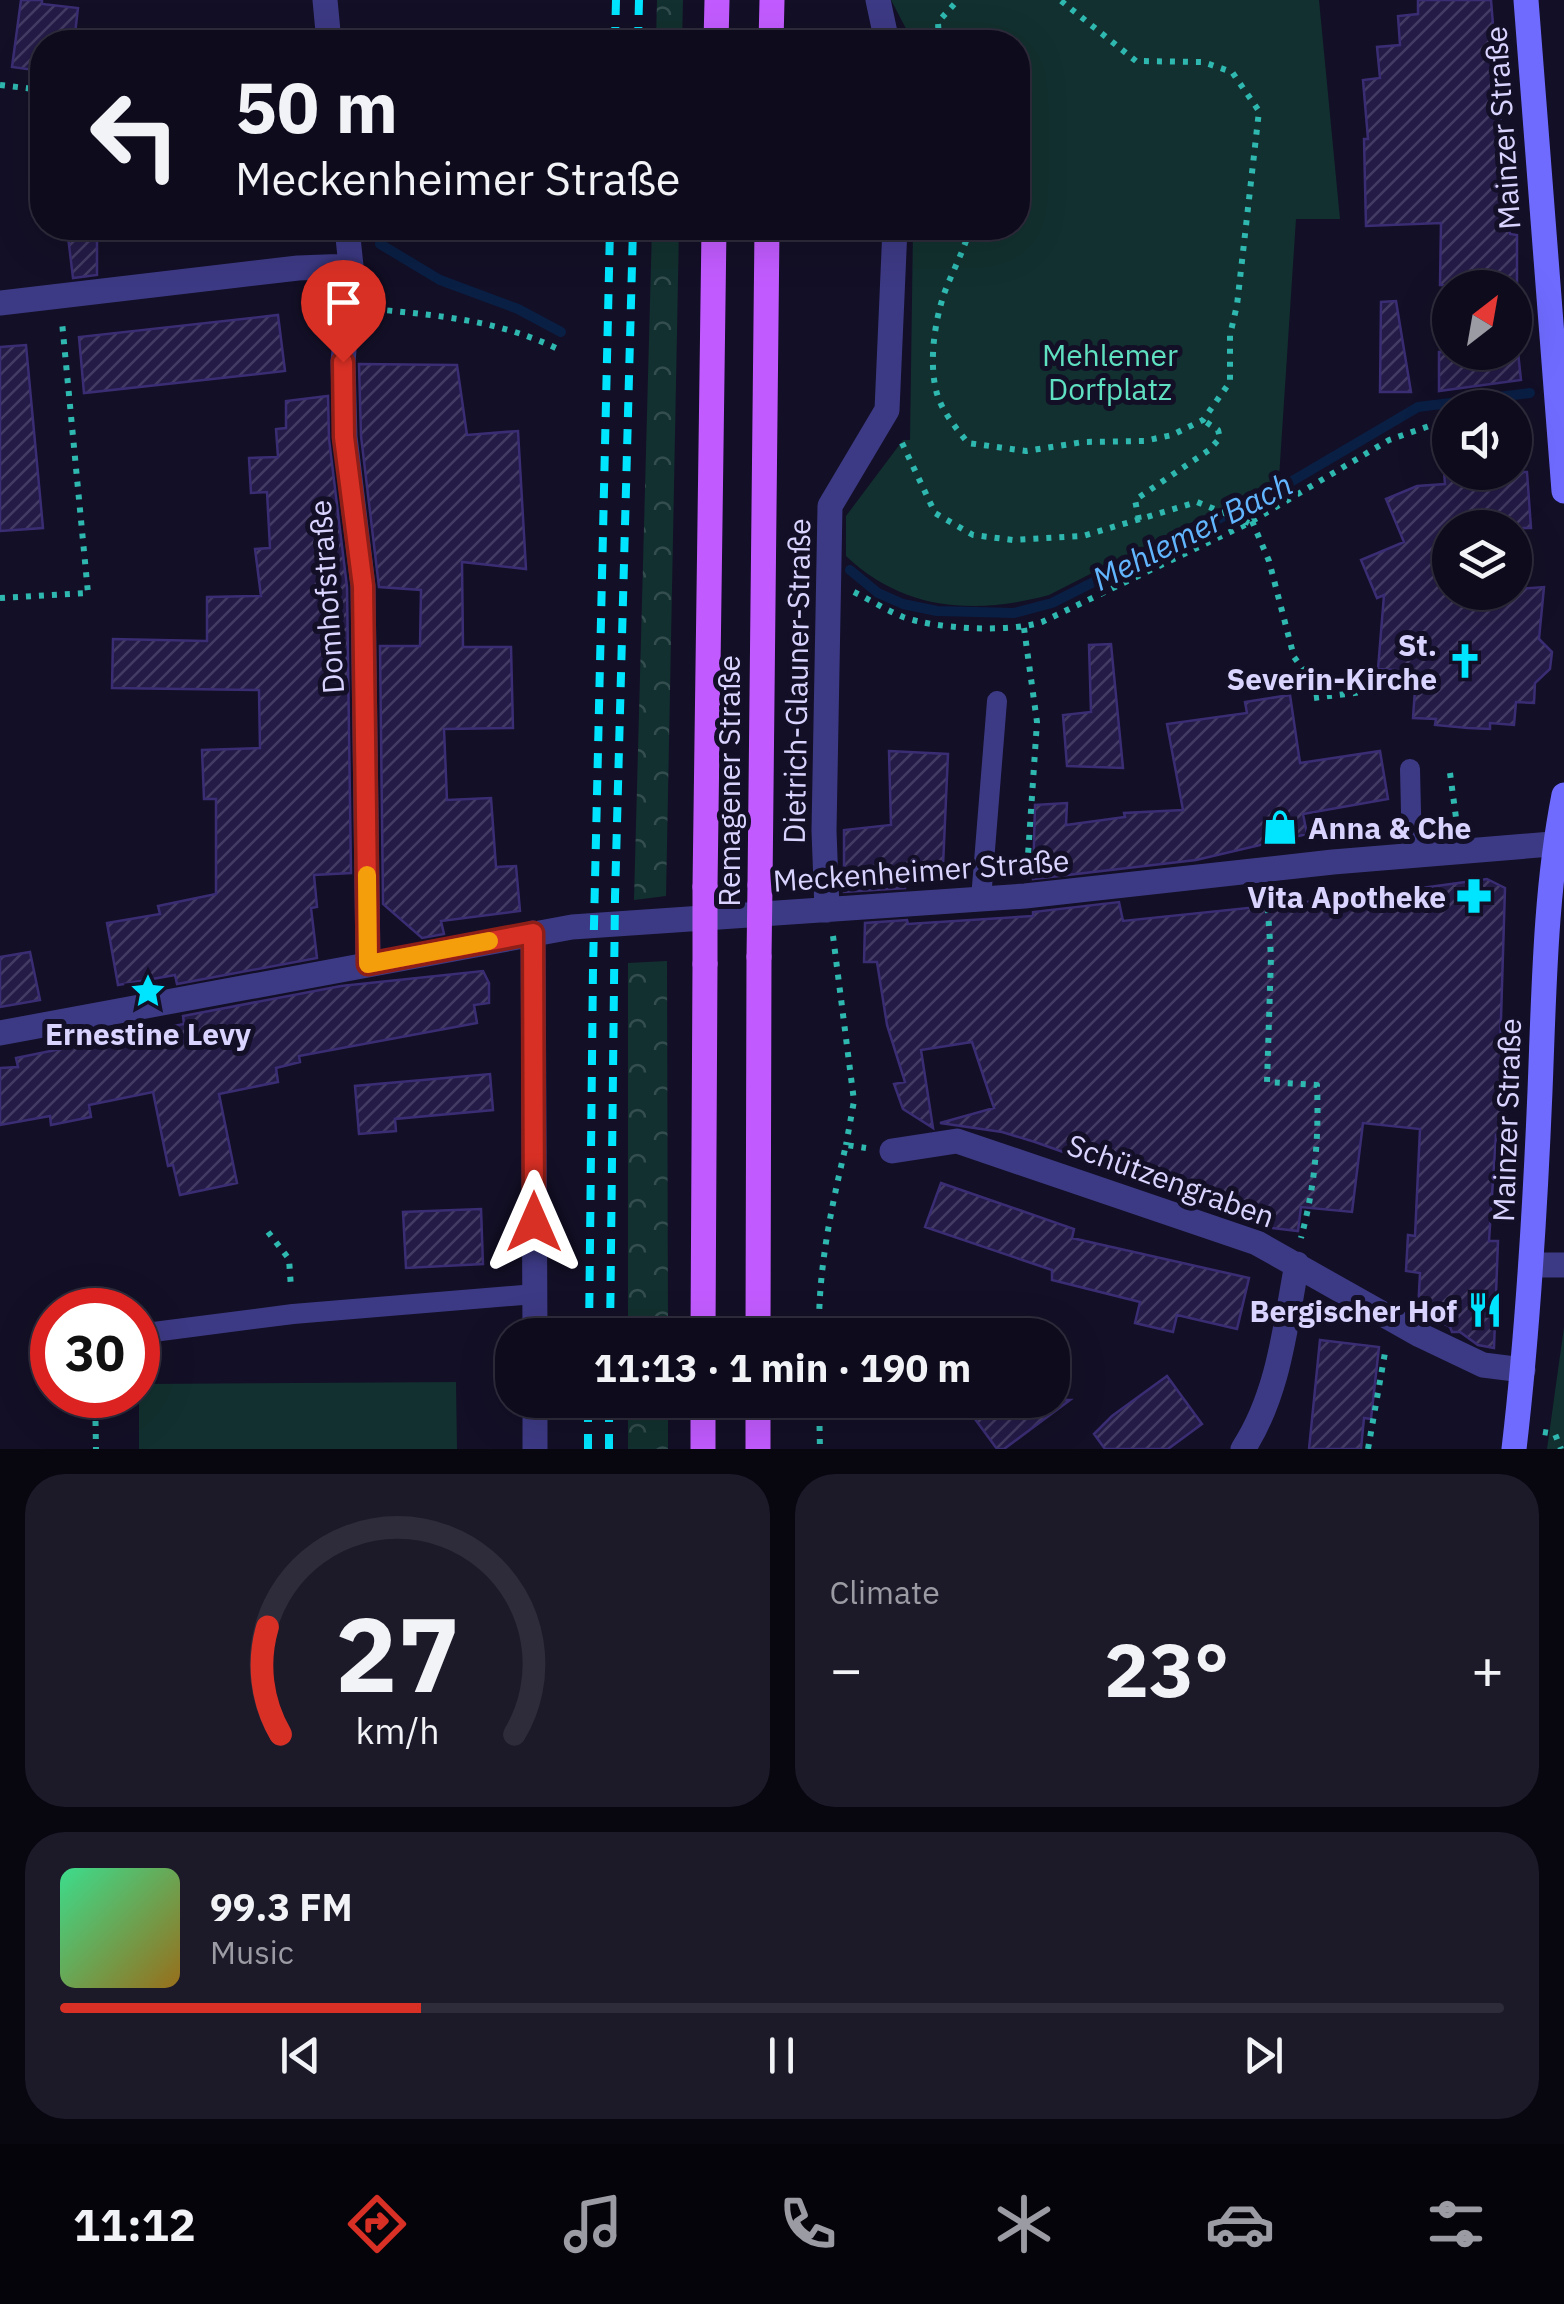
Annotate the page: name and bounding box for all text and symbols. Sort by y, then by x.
street label: Mainzer Straße [1475,25,1529,231]
text: 50 m [235,61,398,152]
icon: left [70,70,200,200]
text: Meckenheimer Straße [235,149,681,207]
pin [301,260,386,363]
north arrow [1432,270,1532,370]
map controls [1432,270,1532,610]
icon: arrive [316,275,371,330]
park label: Mehlemer Dorfplatz [1042,335,1178,408]
button: sound [1432,390,1532,490]
water label: Mehlemer Bach [1085,463,1299,599]
street label: Domhofstraße [300,499,352,695]
button: layers [1432,510,1532,610]
street label: Dietrich-Glauner-Straße [774,518,818,844]
place label: St. Severin-Kirche [1227,625,1437,698]
church icon: St. Severin-Kirche [1446,642,1484,680]
street label: Remagener Straße [709,655,748,907]
shop icon: Anna & Che [1261,808,1299,846]
place label: Anna & Che [1308,808,1471,847]
street label: Meckenheimer Straße [771,840,1071,900]
place label: Vita Apotheke [1247,877,1446,916]
pharmacy icon: Vita Apotheke [1455,877,1493,915]
place icon: Ernestine Levy [129,972,167,1010]
place label: Ernestine Levy [45,1014,251,1053]
street label: Mainzer Straße [1483,1018,1529,1222]
street label: Schützengraben [1062,1124,1280,1236]
position arrow [482,1170,586,1274]
speed limit sign: 30 [30,1288,160,1418]
place label: Bergischer Hof [1249,1291,1457,1330]
restaurant icon: Bergischer Hof [1466,1291,1504,1329]
text: 11:13 · 1 min · 190 m [594,1343,971,1392]
text: Climate [830,1571,940,1613]
text: 27 [335,1585,460,1721]
text: 23° [1104,1620,1229,1718]
text: − [830,1633,863,1704]
text: + [1471,1633,1504,1704]
text: km/h [355,1707,439,1754]
text: 99.3 FM [210,1882,353,1931]
text: Music [210,1931,294,1973]
icon: previous [273,2028,328,2083]
icon: pause [754,2028,809,2083]
icon: next [1236,2028,1291,2083]
icon: directions [342,2189,412,2259]
icon: music [558,2189,628,2259]
icon: phone [773,2189,843,2259]
icon: climate [989,2189,1059,2259]
icon: car [1205,2189,1275,2259]
icon: filters [1421,2189,1491,2259]
text: 11:12 [73,2195,196,2253]

